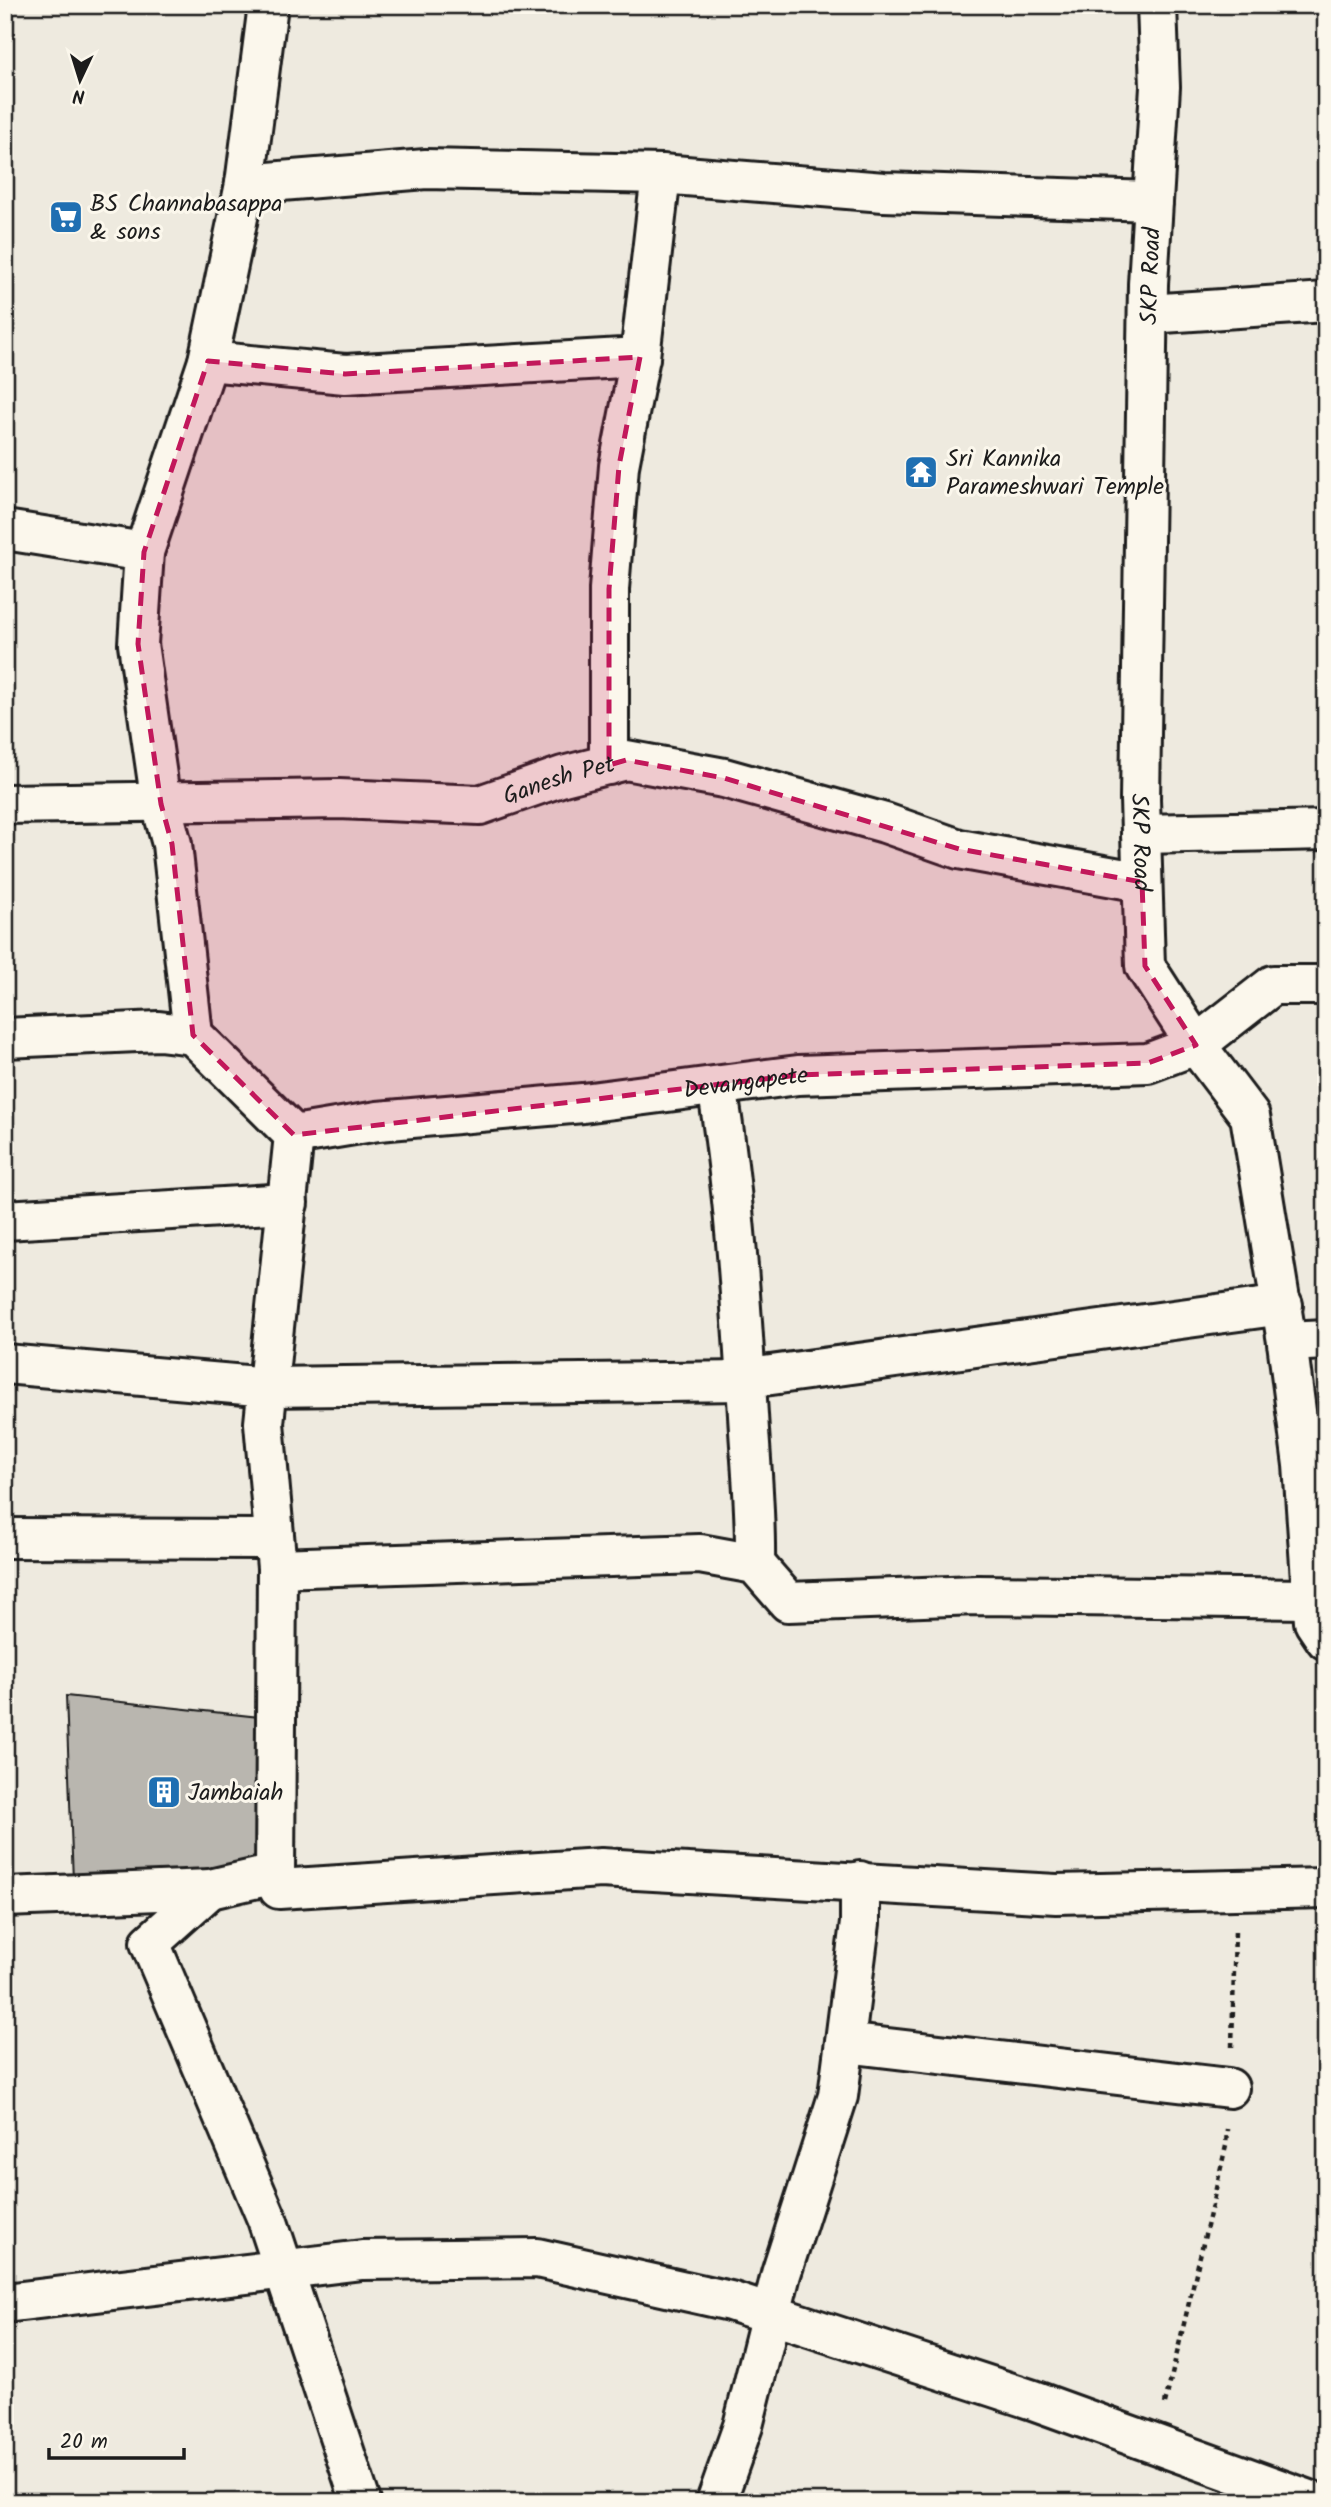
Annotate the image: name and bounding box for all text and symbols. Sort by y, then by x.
north arrow [46,46,116,116]
text: N [72,80,86,110]
place label: BS Channabasappa & sons [90,185,283,252]
supermarket icon: BS Channabasappa & sons [47,198,85,236]
street label: SKP Road [1130,226,1173,326]
place label: Sri Kannika Parameshwari Temple [946,440,1164,507]
temple icon: Sri Kannika Parameshwari Temple [902,453,940,491]
street label: Ganesh Pet [498,745,620,817]
street label: SKP Road [1119,793,1161,893]
street label: Devangapete [681,1057,809,1111]
building icon: Jambaiah [145,1773,183,1811]
place label: Jambaiah [188,1774,283,1813]
scale bar [49,2416,184,2460]
text: 20 m [60,2426,108,2459]

